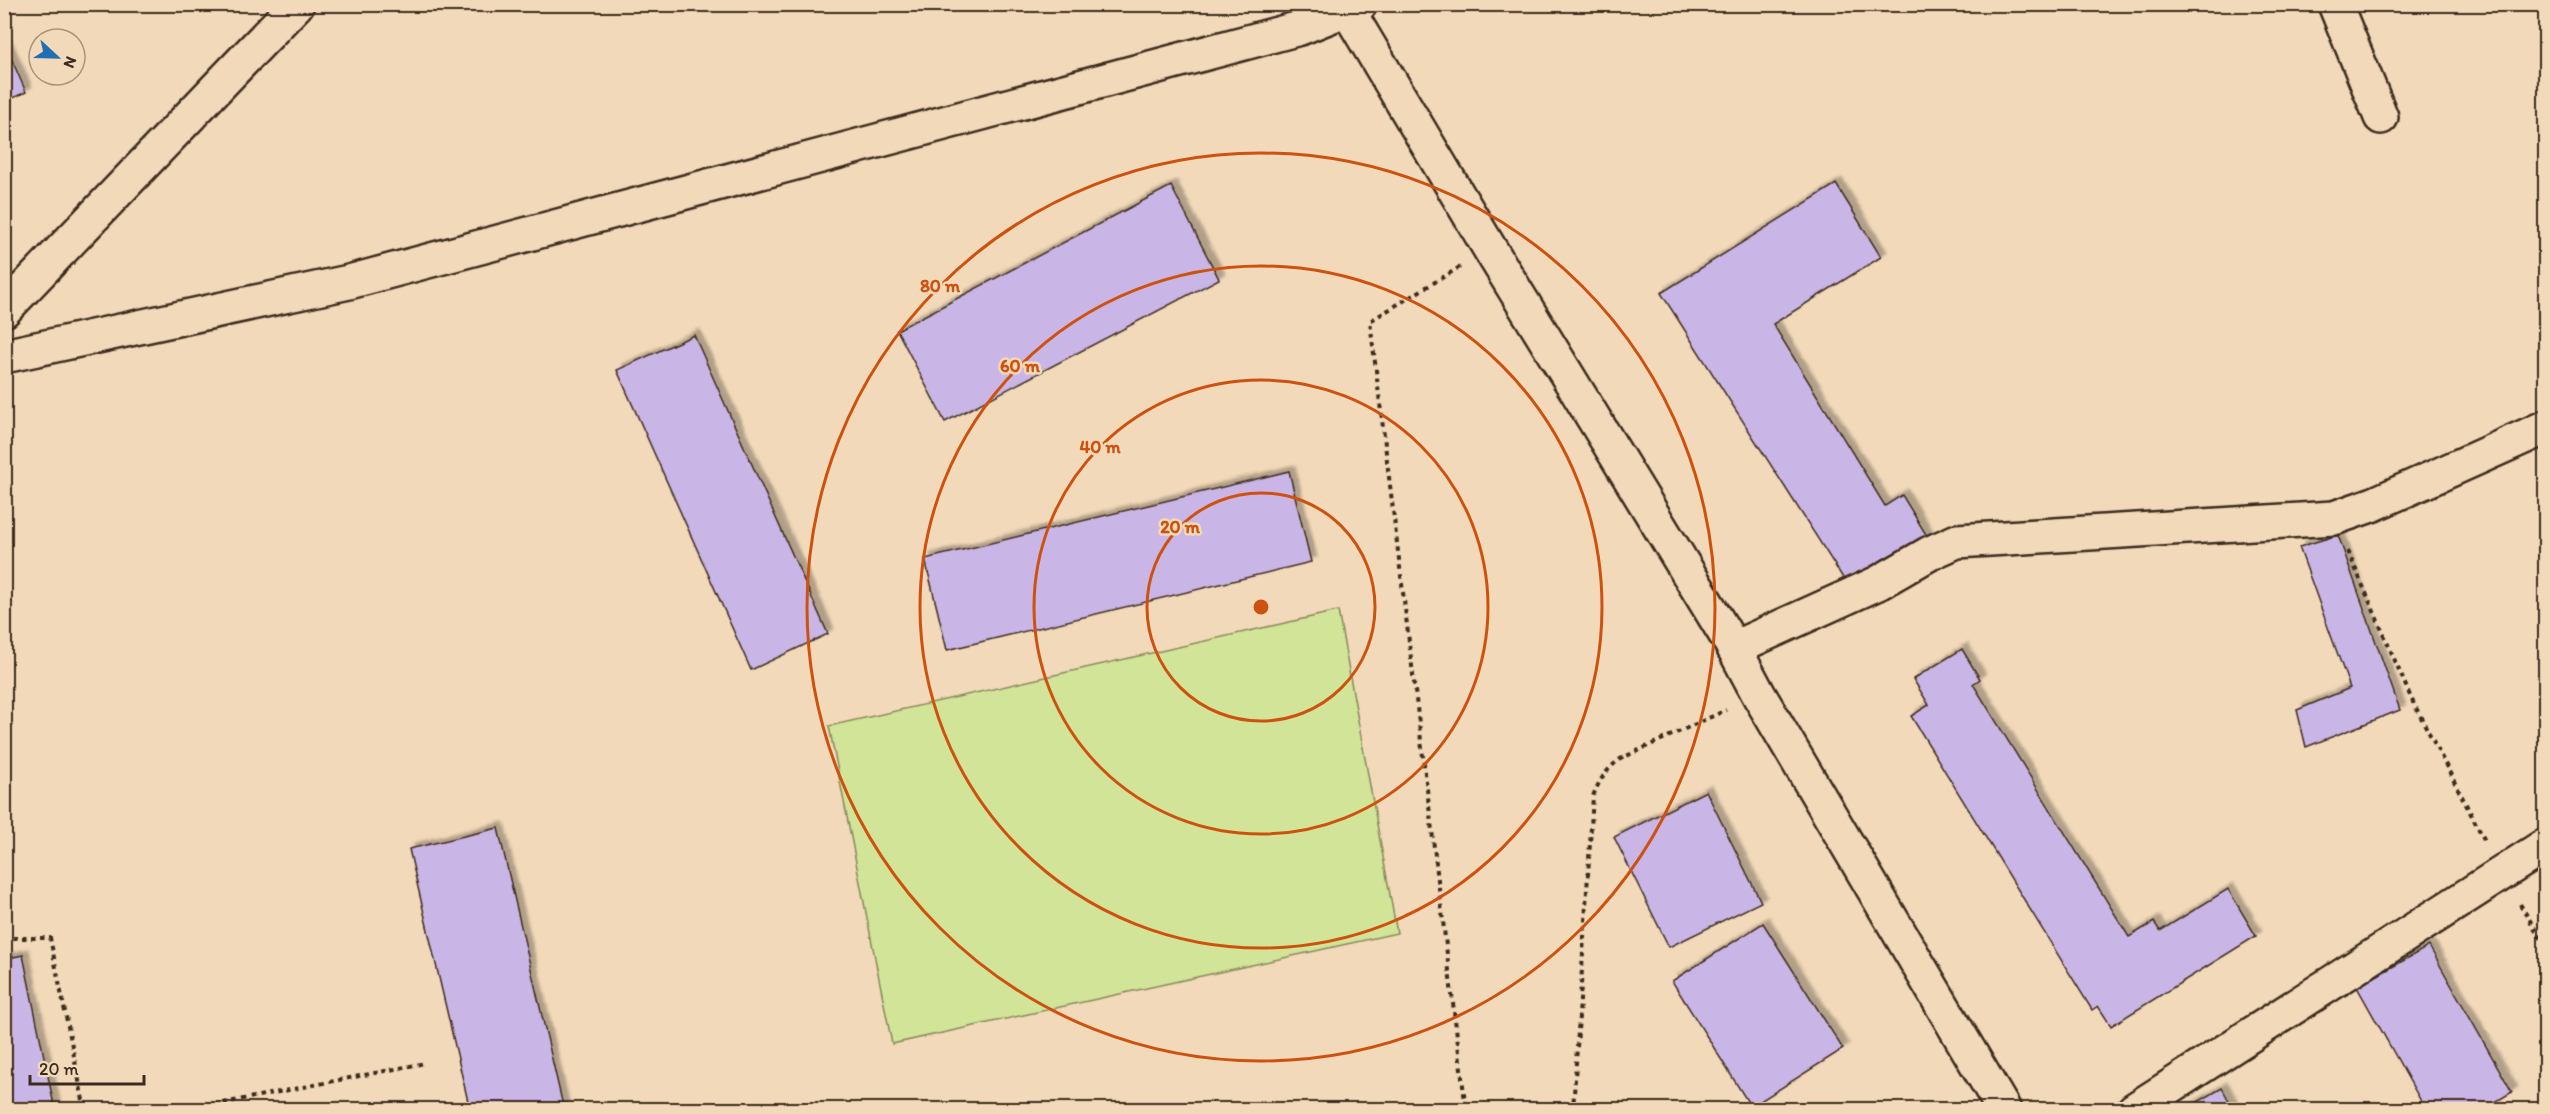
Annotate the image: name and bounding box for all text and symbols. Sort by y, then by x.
north arrow [27,27,87,87]
text: N [60,54,81,71]
text: 80 m [920,275,961,297]
text: 60 m [1000,355,1041,377]
text: 40 m [1079,436,1121,458]
text: 20 m [1160,516,1201,538]
centre of rings [1251,597,1271,617]
scale bar [30,1048,144,1086]
text: 20 m [39,1058,79,1080]

